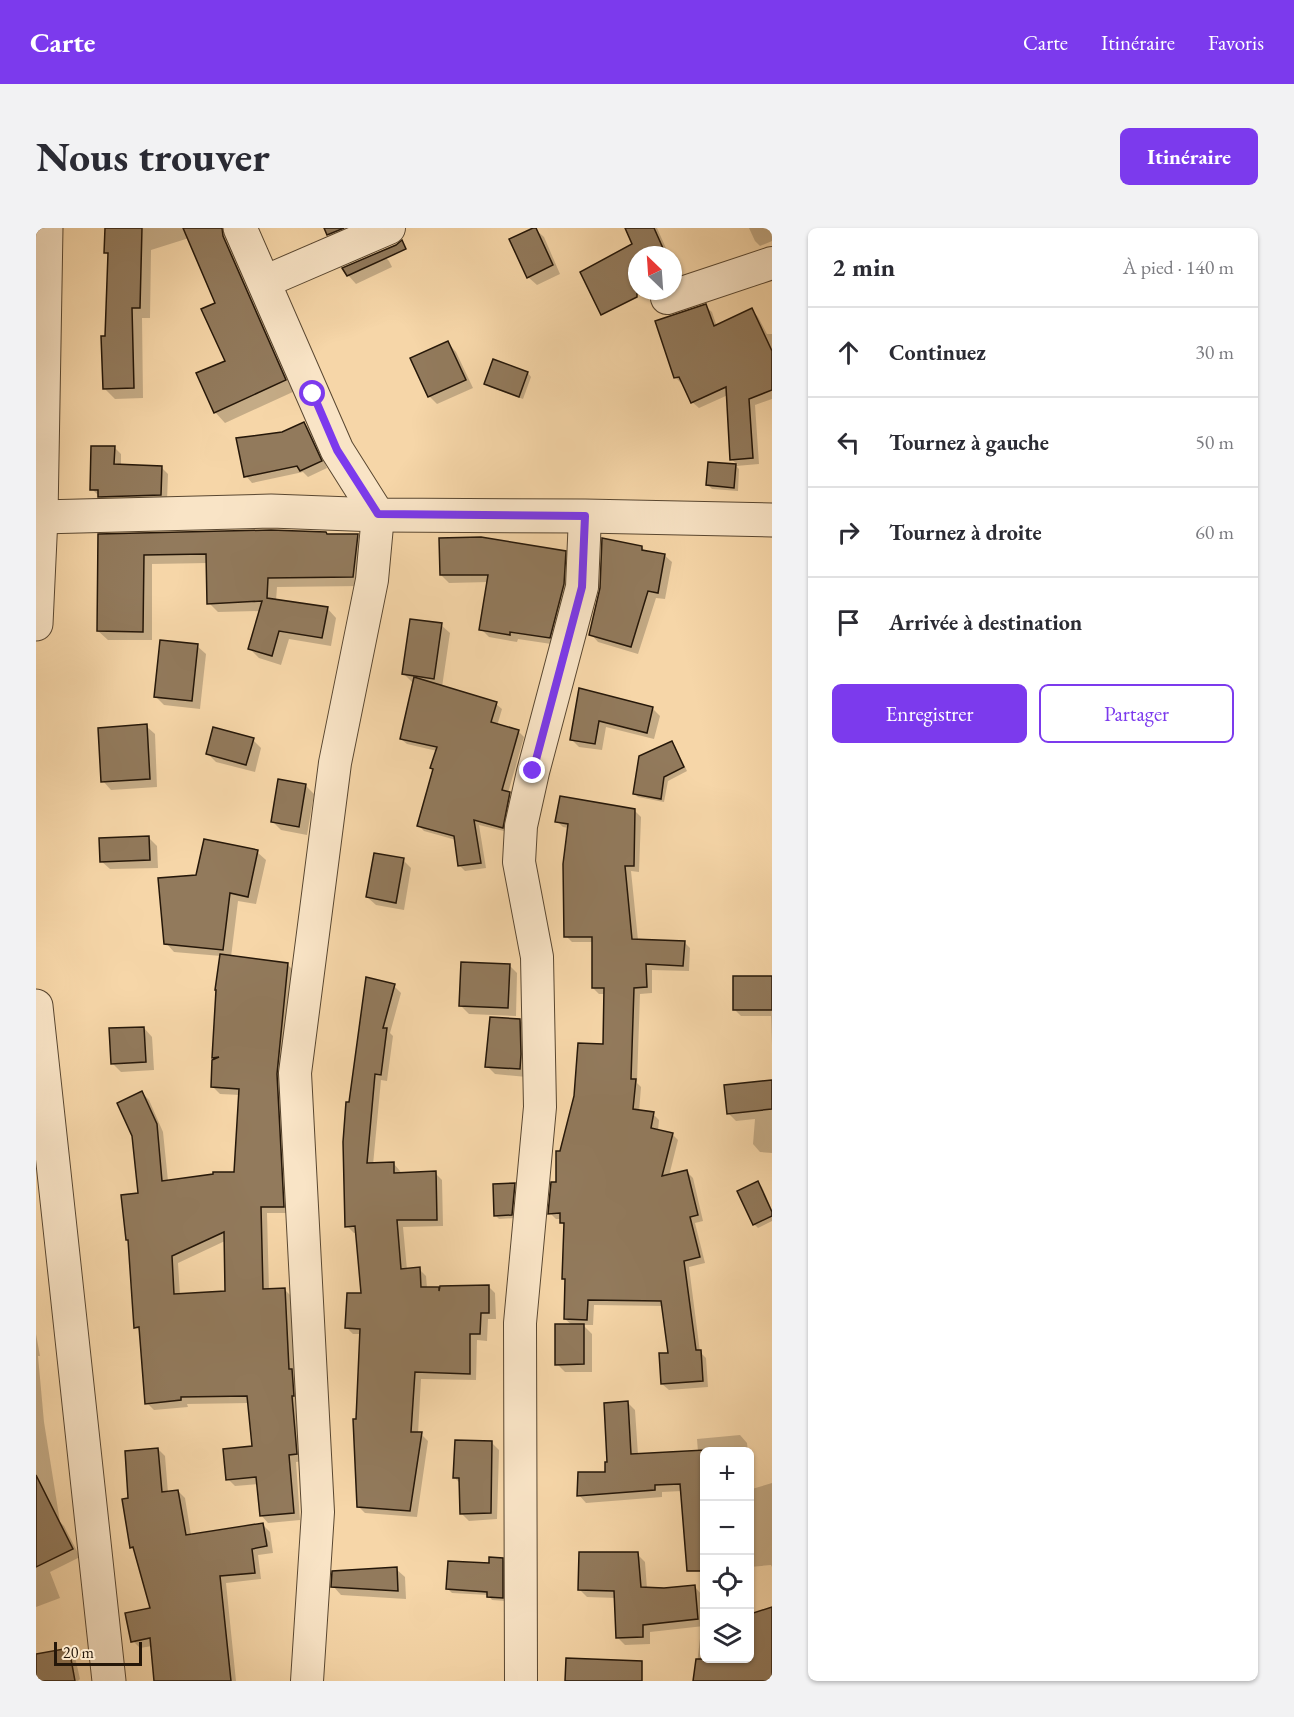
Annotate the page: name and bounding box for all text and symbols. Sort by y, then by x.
text: Carte [30,24,96,60]
text: Carte [1023,29,1068,56]
text: Itinéraire [1101,29,1175,56]
text: Favoris [1208,29,1264,56]
button: Itinéraire [1120,128,1258,185]
text: Nous trouver [36,129,270,184]
north arrow [628,246,682,300]
text: 2 min [832,250,895,284]
text: À pied · 140 m [1123,254,1234,280]
icon: ahead [832,336,865,369]
text: Continuez [889,338,986,367]
text: 30 m [1195,339,1234,365]
route start [299,380,325,406]
icon: left [832,426,865,459]
text: Tournez à gauche [889,428,1049,457]
text: 50 m [1195,429,1234,455]
icon: right [832,516,865,549]
text: Tournez à droite [889,518,1042,547]
text: 60 m [1195,519,1234,545]
icon: arrive [832,606,865,639]
text: Arrivée à destination [889,608,1082,637]
button: Enregistrer [832,684,1027,743]
button: Partager [1039,684,1234,743]
route end [519,757,545,783]
map controls [700,1447,754,1663]
button: + [700,1447,754,1501]
button: − [700,1501,754,1555]
button: locate [700,1555,754,1609]
button: layers [700,1609,754,1663]
scale bar [54,1639,142,1666]
text: 20 m [63,1642,94,1663]

